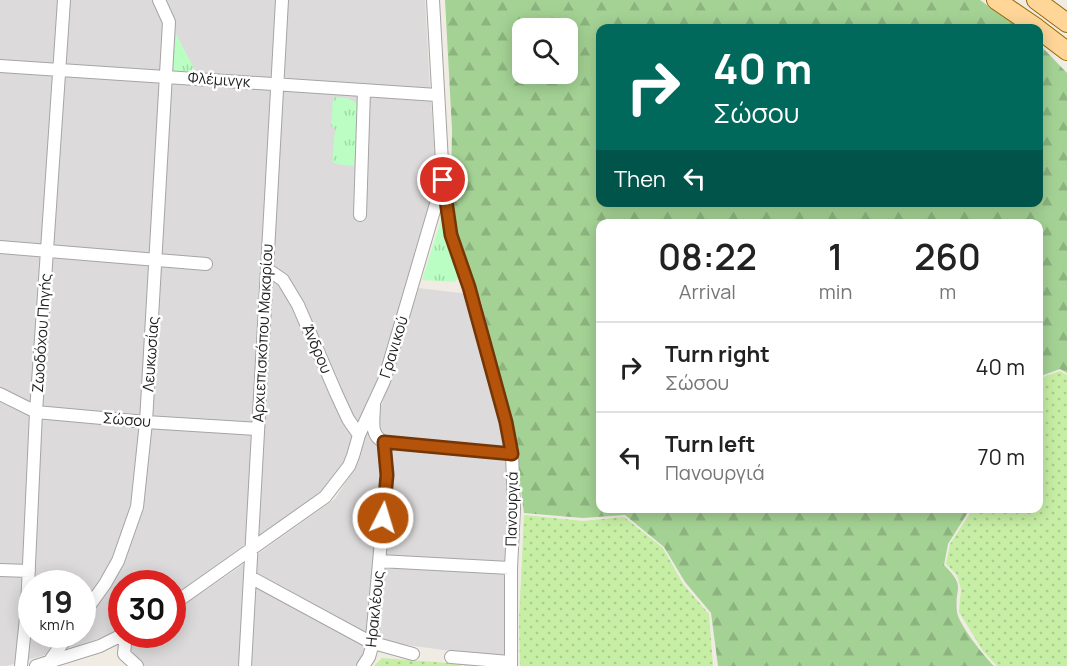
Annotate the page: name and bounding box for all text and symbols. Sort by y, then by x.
map controls [512,18,578,84]
button: search [512,18,578,84]
text: 40 m [713,39,812,97]
icon: right [614,48,692,126]
street label: Φλέμινγκ [187,67,252,92]
text: Σώσου [713,94,800,131]
pin [417,154,468,205]
icon: left [678,162,711,195]
icon: arrive [426,163,459,196]
text: Then [614,164,666,194]
text: 08:22 [658,232,757,281]
text: 1 [828,232,843,281]
text: 260 [914,232,981,281]
street label: Αρχιεπισκόπου Μακαρίου [247,243,278,423]
street label: Ζωοδόχου Πηγής [27,273,56,393]
text: Arrival [679,278,736,305]
text: min [819,278,852,305]
text: m [939,278,956,305]
street label: Γρανικού [374,313,413,380]
street label: Λευκωσίας [137,315,164,392]
street label: Άνδρου [298,321,337,377]
text: Turn right [665,339,770,369]
icon: right [614,351,647,384]
text: 40 m [976,352,1025,382]
text: Σώσου [665,369,729,396]
street label: Σώσου [102,407,152,432]
text: Turn left [665,429,755,459]
icon: left [614,441,647,474]
text: 70 m [977,442,1025,472]
text: Πανουργιά [665,459,765,486]
street label: Πανουργιά [500,471,523,547]
position arrow [351,486,415,550]
speed limit sign: 30 [108,570,186,648]
street label: Ηρακλέους [360,570,389,648]
text: 19 [41,581,73,622]
text: km/h [40,614,74,635]

